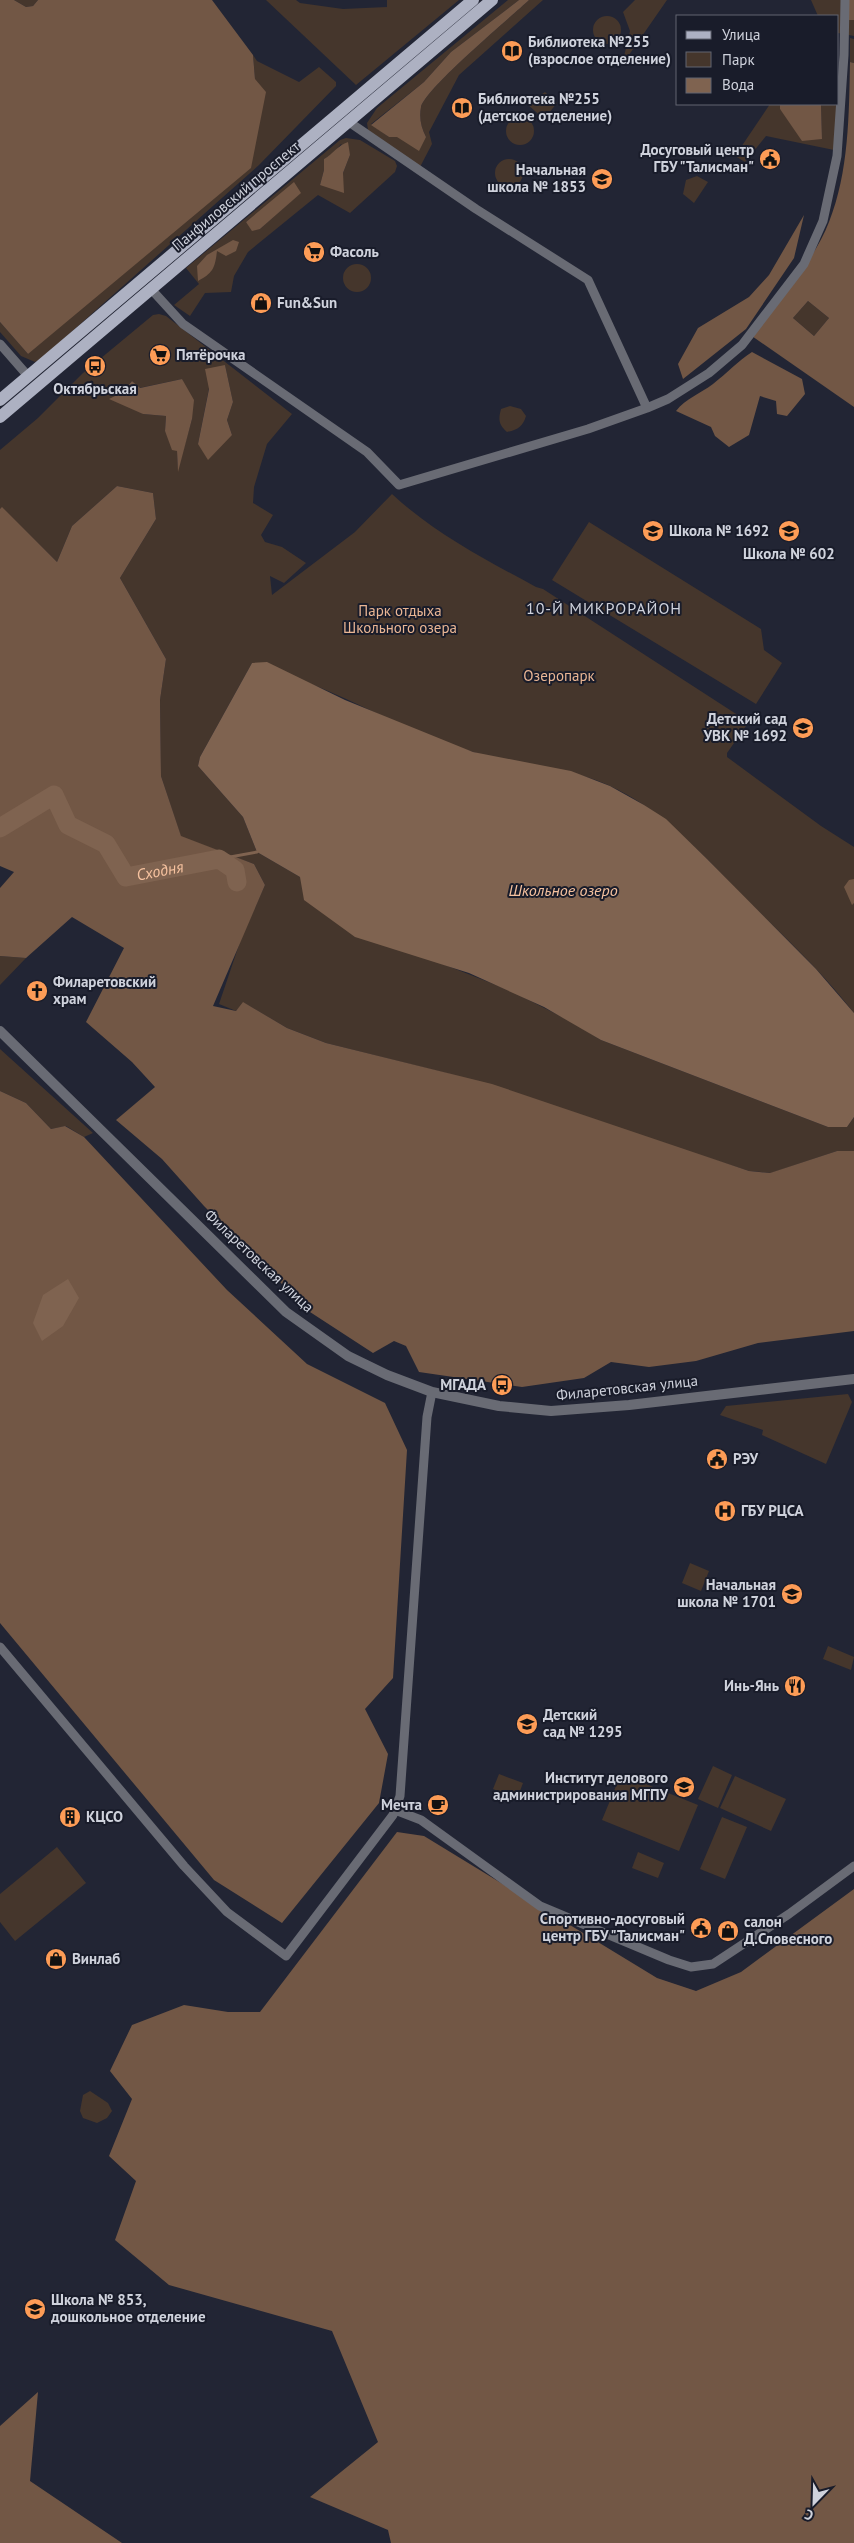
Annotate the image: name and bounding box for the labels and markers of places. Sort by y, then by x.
place label: Библиотека №255 (взрослое отделение) [528,32,671,68]
library icon: Библиотека №255 (взрослое отделение) [500,39,524,63]
place label: Библиотека №255 (детское отделение) [478,89,612,125]
library icon: Библиотека №255 (детское отделение) [450,96,474,120]
place label: Досуговый центр ГБУ "Талисман" [640,140,754,176]
public building icon: Досуговый центр ГБУ "Талисман" [758,147,782,171]
place label: Начальная школа № 1853 [487,160,586,196]
school or university icon: Начальная школа № 1853 [590,167,614,191]
supermarket icon: Фасоль [302,240,326,264]
place label: Фасоль [330,242,379,261]
shop icon: Fun&Sun [249,291,273,315]
place label: Fun&Sun [277,293,337,312]
supermarket icon: Пятёрочка [148,343,172,367]
place label: Пятёрочка [176,345,245,364]
bus stop icon: Октябрьская [83,354,107,378]
place label: Октябрьская [53,379,137,398]
school or university icon: Школа № 1692 [641,519,665,543]
school or university icon: Школа № 602 [777,519,801,543]
place label: Школа № 1692 [669,521,769,540]
place label: Школа № 602 [743,544,835,563]
place label: Детский сад УВК № 1692 [703,709,787,745]
school or university icon: Детский сад УВК № 1692 [791,716,815,740]
place label: Филаретовский храм [53,972,156,1008]
church icon: Филаретовский храм [25,979,49,1003]
bus stop icon: МГАДА [490,1373,514,1397]
place label: МГАДА [440,1375,487,1394]
public building icon: РЭУ [705,1447,729,1471]
place label: РЭУ [733,1449,759,1468]
hospital icon: ГБУ РЦСА [713,1499,737,1523]
place label: ГБУ РЦСА [741,1501,805,1520]
place label: Начальная школа № 1701 [677,1575,776,1611]
school or university icon: Начальная школа № 1701 [780,1582,804,1606]
restaurant icon: Инь-Янь [783,1674,807,1698]
place label: Инь-Янь [724,1676,780,1695]
place label: Детский сад № 1295 [543,1705,622,1741]
school or university icon: Детский сад № 1295 [515,1712,539,1736]
place label: Институт делового администрирования МГПУ [493,1768,668,1804]
school or university icon: Институт делового администрирования МГПУ [672,1775,696,1799]
cafe icon: Мечта [426,1793,450,1817]
place label: Мечта [381,1795,422,1814]
building icon: КЦСО [58,1805,82,1829]
place label: КЦСО [86,1807,123,1826]
place label: Спортивно-досуговый центр ГБУ "Талисман" [540,1909,685,1945]
place label: салон Д.Словесного [744,1912,832,1948]
public building icon: Спортивно-досуговый центр ГБУ "Талисман" [689,1916,713,1940]
shop icon: салон Д.Словесного [716,1919,740,1943]
shop icon: Винлаб [44,1947,68,1971]
place label: Винлаб [72,1949,120,1968]
place label: Школа № 853, дошкольное отделение [50,2290,206,2326]
school or university icon: Школа № 853, дошкольное отделение [23,2297,47,2321]

